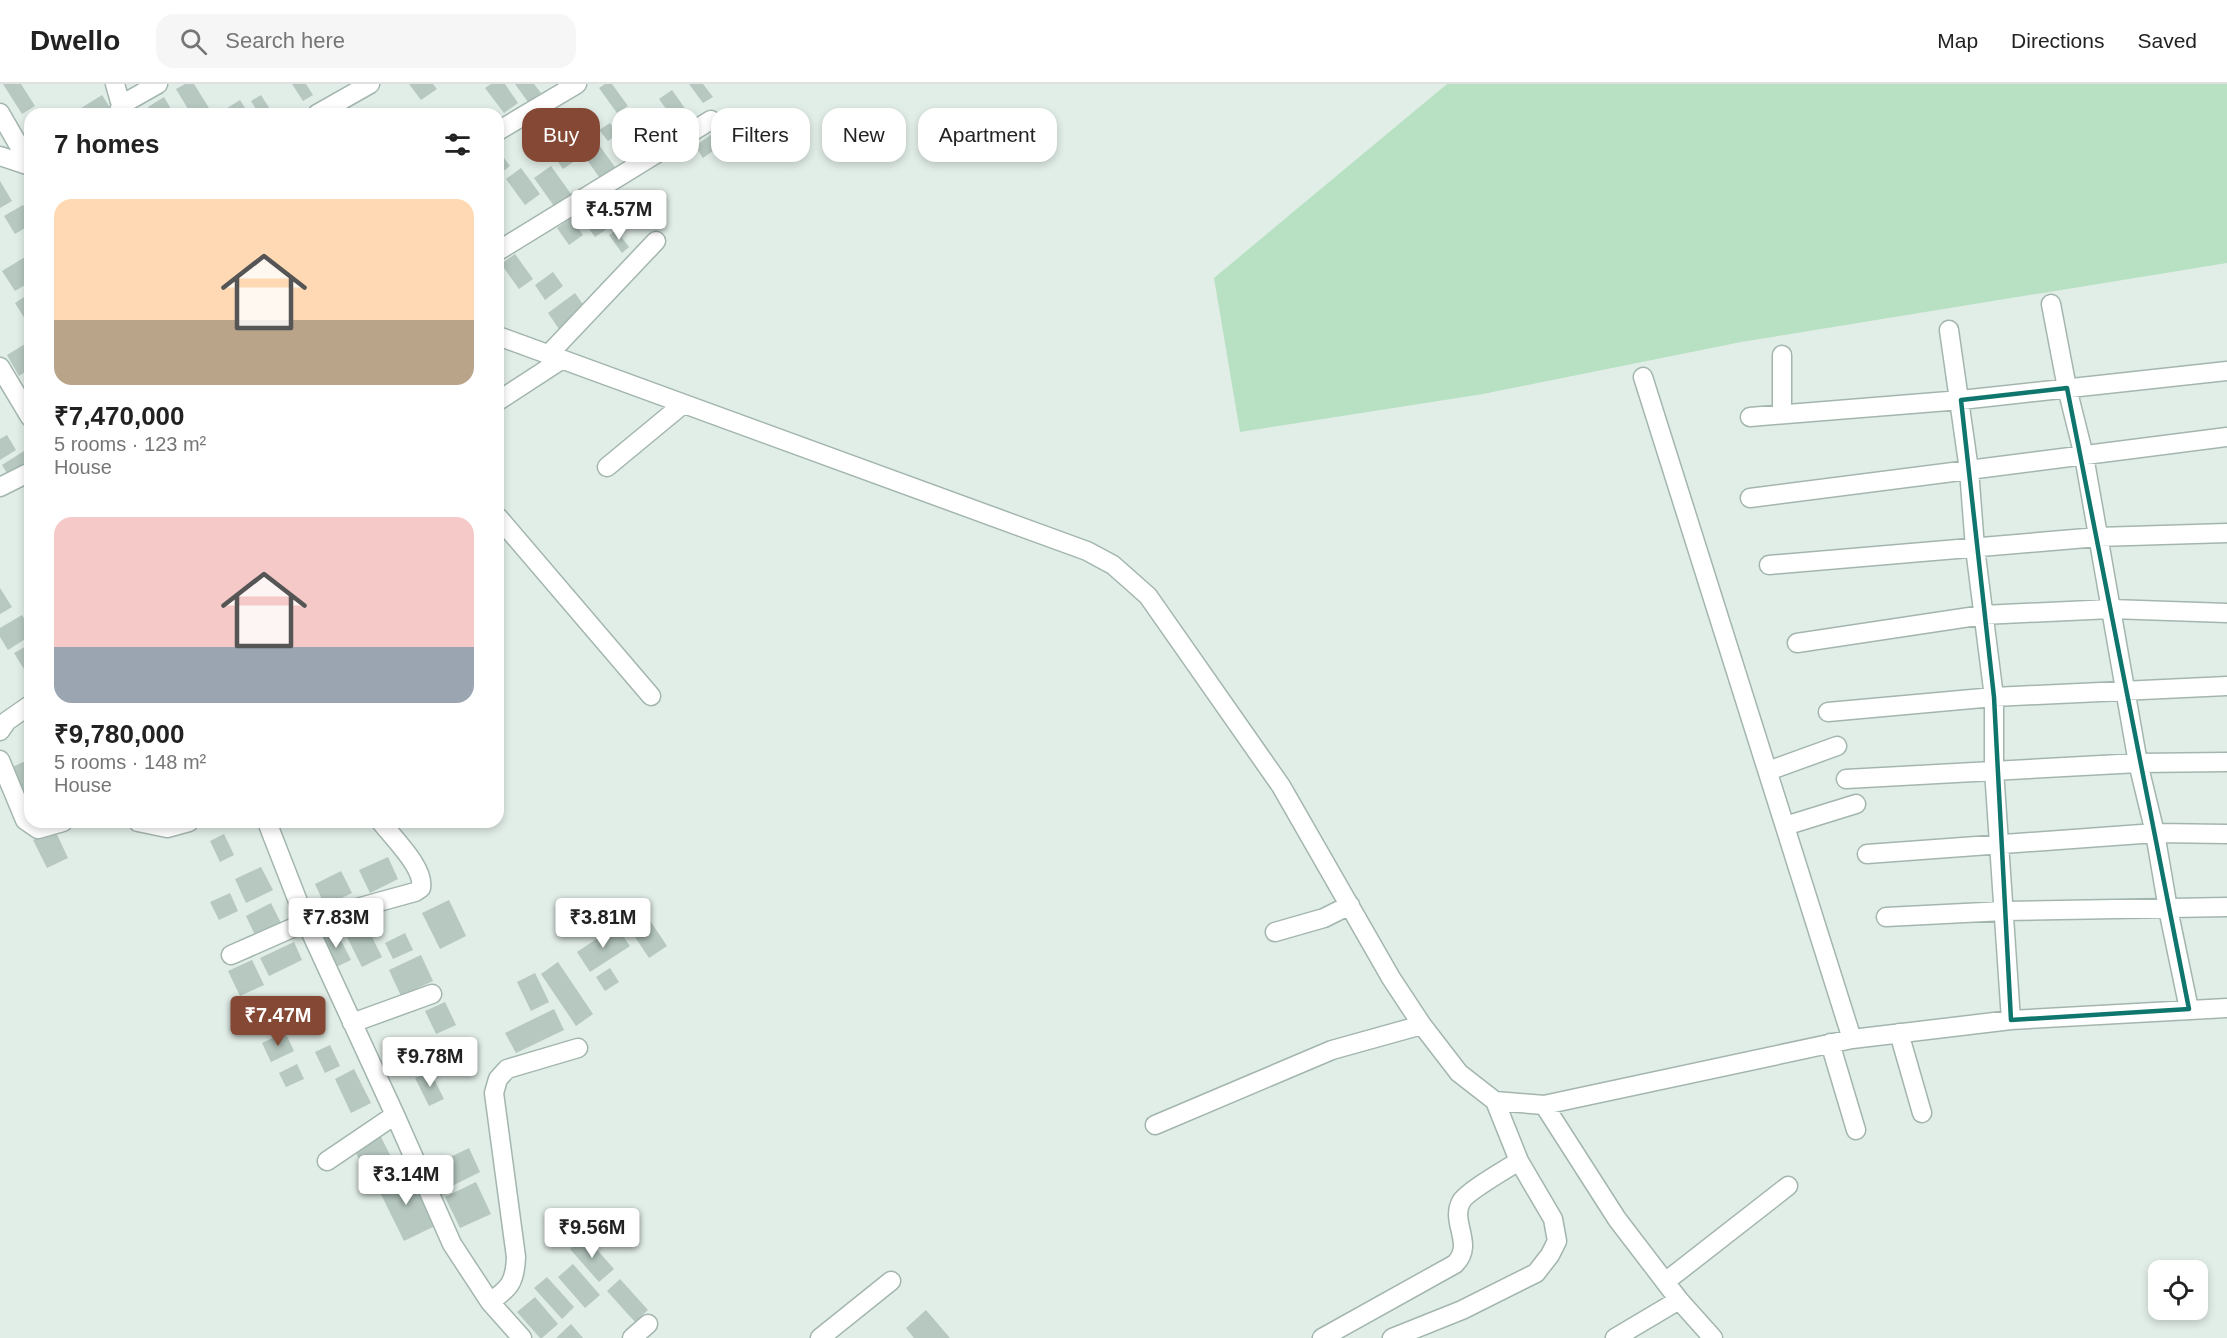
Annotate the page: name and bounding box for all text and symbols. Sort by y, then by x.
search box [156,14,576,68]
text: Dwello [30,25,120,56]
icon: search [177,25,210,58]
text: Search here [225,28,345,53]
text: Map [1937,29,1978,52]
text: Directions [2011,29,2104,52]
text: Saved [2137,29,2197,52]
chip: Buy [522,108,600,162]
chip: Rent [612,108,699,162]
chip: Filters [711,108,810,162]
chip: New [822,108,906,162]
chip: Apartment [918,108,1057,162]
icon: filters [441,128,474,161]
text: 7 homes [54,129,160,159]
pin: ₹4.57M [570,190,668,241]
text: ₹4.57M [585,198,653,220]
icon: home [210,238,318,346]
text: ₹7,470,000 [54,401,185,431]
text: 5 rooms · 123 m² [54,433,206,455]
text: House [54,456,112,478]
icon: home [210,556,318,664]
text: ₹9,780,000 [54,719,185,749]
text: 5 rooms · 148 m² [54,751,206,773]
text: House [54,774,112,796]
pin: ₹7.83M [287,898,385,949]
pin: ₹3.81M [554,898,652,949]
text: ₹7.83M [302,906,370,928]
text: ₹3.81M [569,906,637,928]
pin: ₹7.47M [229,996,327,1047]
text: ₹7.47M [244,1004,312,1026]
pin: ₹9.78M [381,1037,479,1088]
text: ₹9.78M [396,1045,464,1067]
pin: ₹3.14M [357,1155,455,1206]
text: ₹3.14M [372,1163,440,1185]
pin: ₹9.56M [543,1208,641,1259]
text: ₹9.56M [558,1216,626,1238]
map controls [2148,1260,2208,1320]
button: locate [2148,1260,2208,1320]

